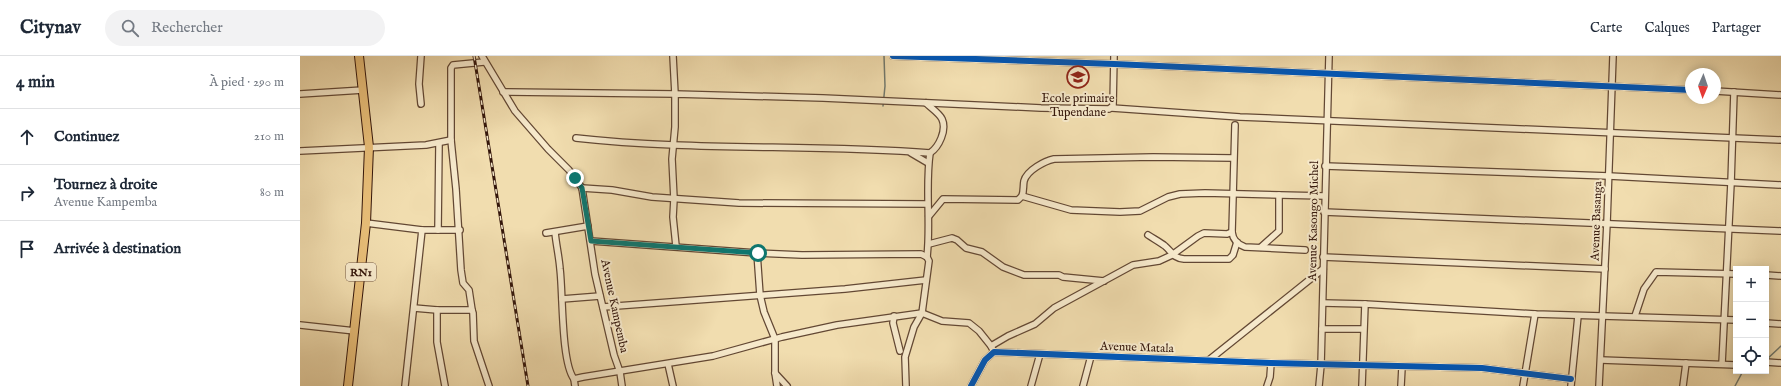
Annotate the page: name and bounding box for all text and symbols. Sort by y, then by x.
search box [105,10,385,46]
text: Citynav [20,16,81,40]
icon: search [119,17,141,39]
text: Rechercher [151,18,223,37]
text: Carte [1590,19,1622,37]
text: Calques [1644,19,1690,37]
text: Partager [1712,19,1761,37]
school or university icon: Ecole primaire Tupendane [1065,64,1091,90]
north arrow [1685,68,1721,104]
text: 4 min [16,72,55,93]
text: À pied · 290 m [209,74,284,91]
place label: Ecole primaire Tupendane [1042,91,1115,121]
icon: ahead [16,126,38,148]
text: Continuez [54,127,119,146]
text: 210 m [254,128,284,145]
street label: Avenue Kasongo Michel [1305,160,1322,282]
route end [566,169,584,187]
text: Tournez à droite [54,175,157,194]
street label: Avenue Basanga [1588,180,1605,262]
icon: right [16,182,38,204]
text: 80 m [260,184,284,201]
text: Avenue Kampemba [54,194,157,211]
icon: arrive [16,238,38,260]
text: Arrivée à destination [54,239,181,258]
route start [749,244,767,262]
street label: Avenue Kampemba [596,257,632,355]
road number: RN1 [346,263,376,281]
map controls [1733,266,1769,374]
button: + [1733,266,1769,302]
button: − [1733,302,1769,338]
button: locate [1733,338,1769,374]
street label: Avenue Matala [1099,339,1175,356]

